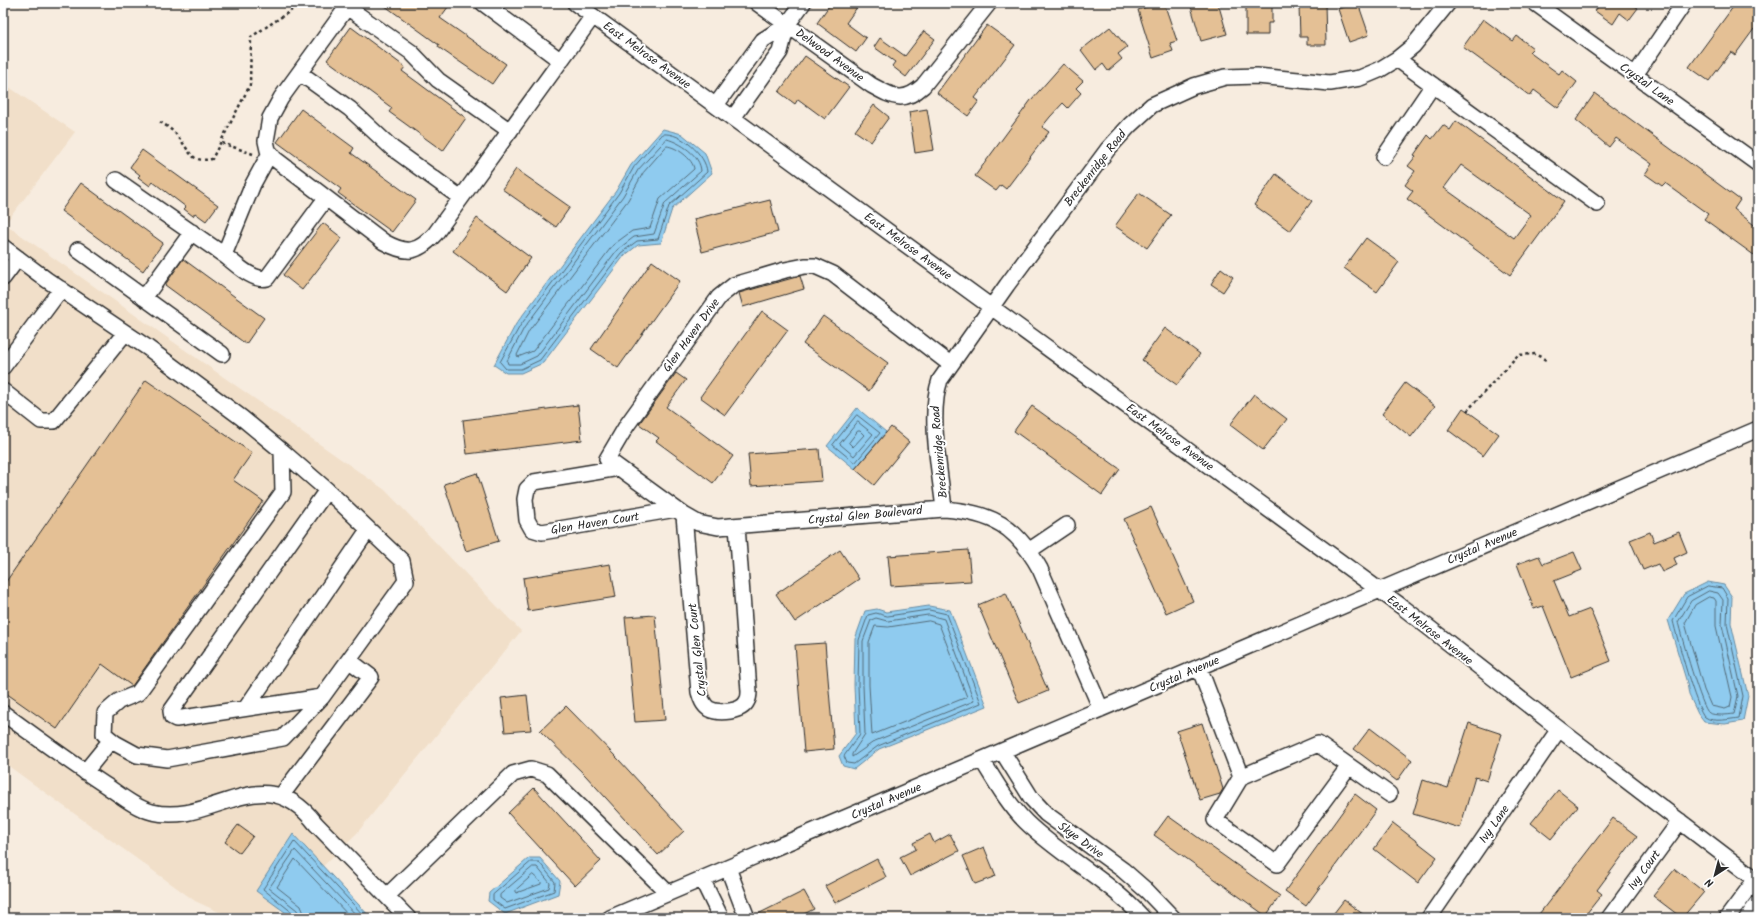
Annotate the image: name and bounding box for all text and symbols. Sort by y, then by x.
street label: East Melrose Avenue [599,17,695,94]
street label: Delwood Avenue [791,24,869,87]
street label: Crystal Lane [1615,58,1679,111]
street label: Breckenridge Road [1059,125,1132,211]
street label: East Melrose Avenue [860,208,956,285]
street label: Glen Haven Drive [658,294,725,376]
street label: East Melrose Avenue [1122,399,1218,476]
street label: Breckenridge Road [926,404,953,499]
street label: Crystal Glen Boulevard [807,501,924,530]
street label: Glen Haven Court [550,507,641,540]
street label: Crystal Avenue [1444,523,1521,570]
street label: East Melrose Avenue [1382,591,1477,671]
street label: Crystal Glen Court [683,602,712,698]
street label: Crystal Avenue [1146,651,1223,698]
street label: Crystal Avenue [848,778,925,825]
street label: Ivy Lane [1474,801,1515,847]
street label: Skye Drive [1054,817,1108,864]
street label: Ivy Court [1623,846,1666,895]
north arrow [1695,855,1735,895]
text: N [1702,873,1718,892]

